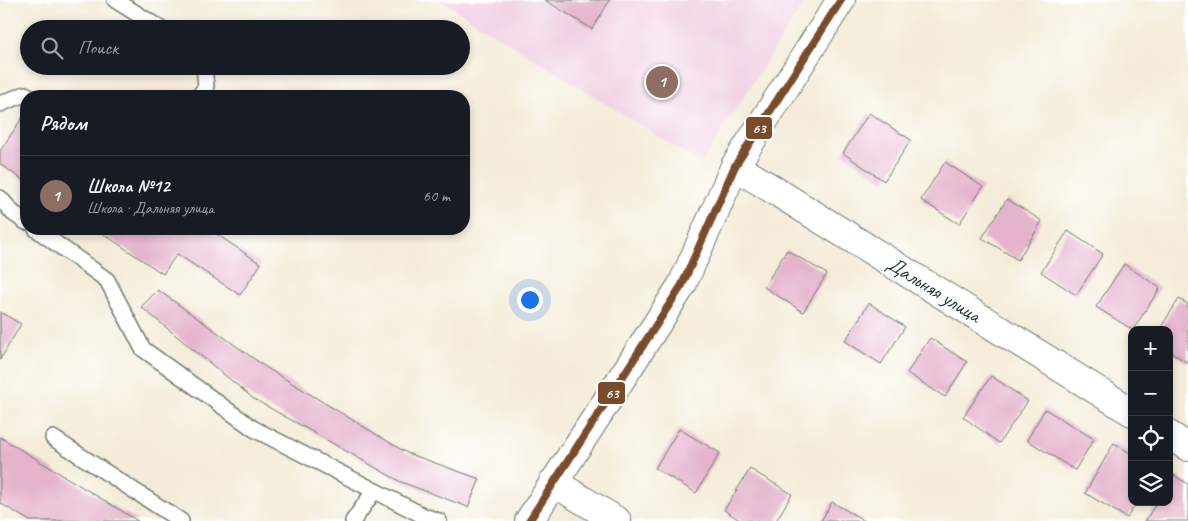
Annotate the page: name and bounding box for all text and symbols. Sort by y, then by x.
search box [20,20,470,75]
icon: search [38,34,66,62]
text: Поиск [78,36,118,60]
pin: 1 [646,63,678,101]
text: Рядом [40,110,87,136]
line badge: 63 [745,116,773,140]
text: 63 [753,120,767,137]
text: Школа №12 [87,174,170,198]
text: 1 [52,186,60,206]
text: 60 m [423,186,450,206]
text: Школа · Дальняя улица [87,198,214,218]
street label: Дальняя улица [882,250,988,329]
your location [517,287,543,313]
map controls [1128,326,1173,506]
button: + [1128,326,1173,371]
button: − [1128,371,1173,416]
line badge: 63 [597,381,626,405]
text: 63 [606,385,620,402]
button: locate [1128,416,1173,461]
button: layers [1128,461,1173,506]

